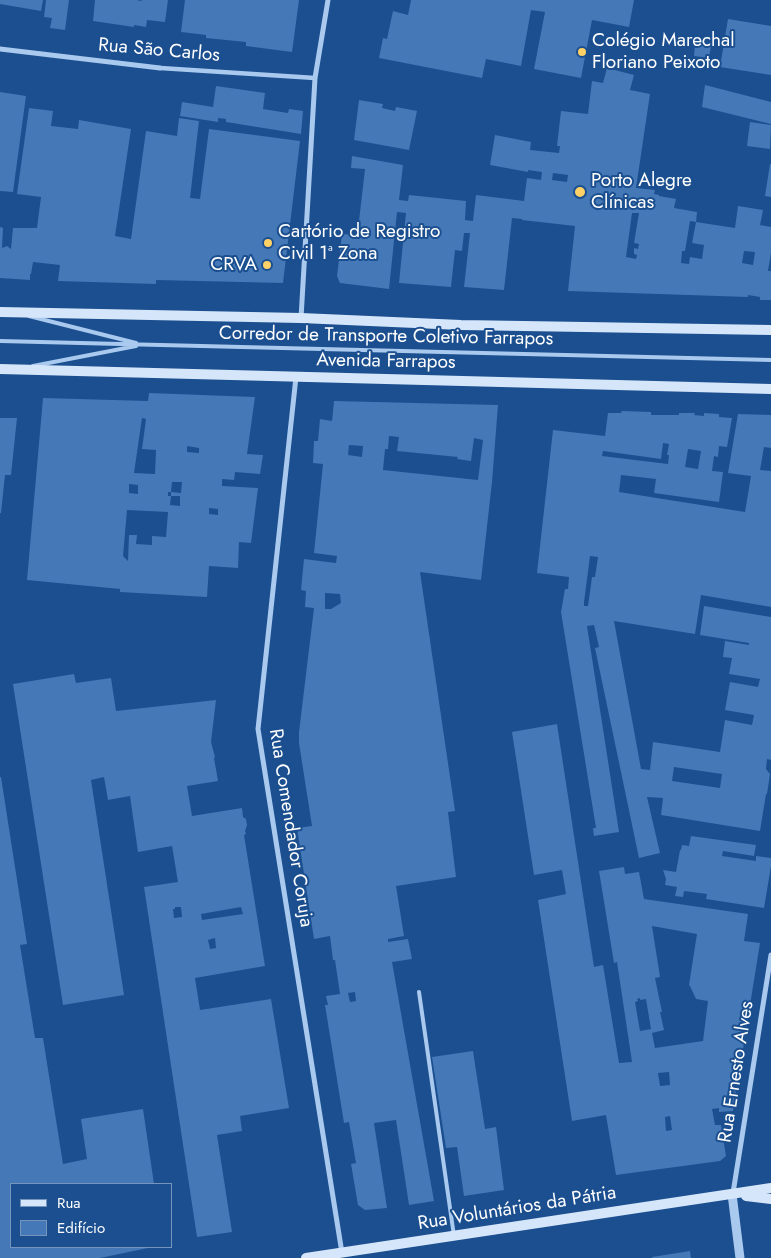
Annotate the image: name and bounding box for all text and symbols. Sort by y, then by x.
place label: Colégio Marechal Floriano Peixoto [592,30,734,74]
street label: Rua São Carlos [97,34,221,68]
marker: Colégio Marechal Floriano Peixoto [576,46,588,58]
place label: Porto Alegre Clínicas [591,170,692,214]
marker: Porto Alegre Clínicas [573,185,587,199]
place label: Cartório de Registro Civil 1ª Zona [278,221,440,265]
marker: Cartório de Registro Civil 1ª Zona [262,237,274,249]
place label: CRVA [210,254,257,276]
marker: CRVA [261,259,273,271]
street label: Corredor de Transporte Coletivo Farrapos [219,323,553,351]
street label: Avenida Farrapos [316,349,456,375]
street label: Rua Comendador Coruja [263,727,317,929]
street label: Rua Ernesto Alves [715,1000,759,1144]
street label: Rua Voluntários da Pátria [416,1182,618,1236]
legend [10,1183,172,1248]
text: Rua [57,1192,81,1214]
text: Edifício [57,1217,105,1239]

